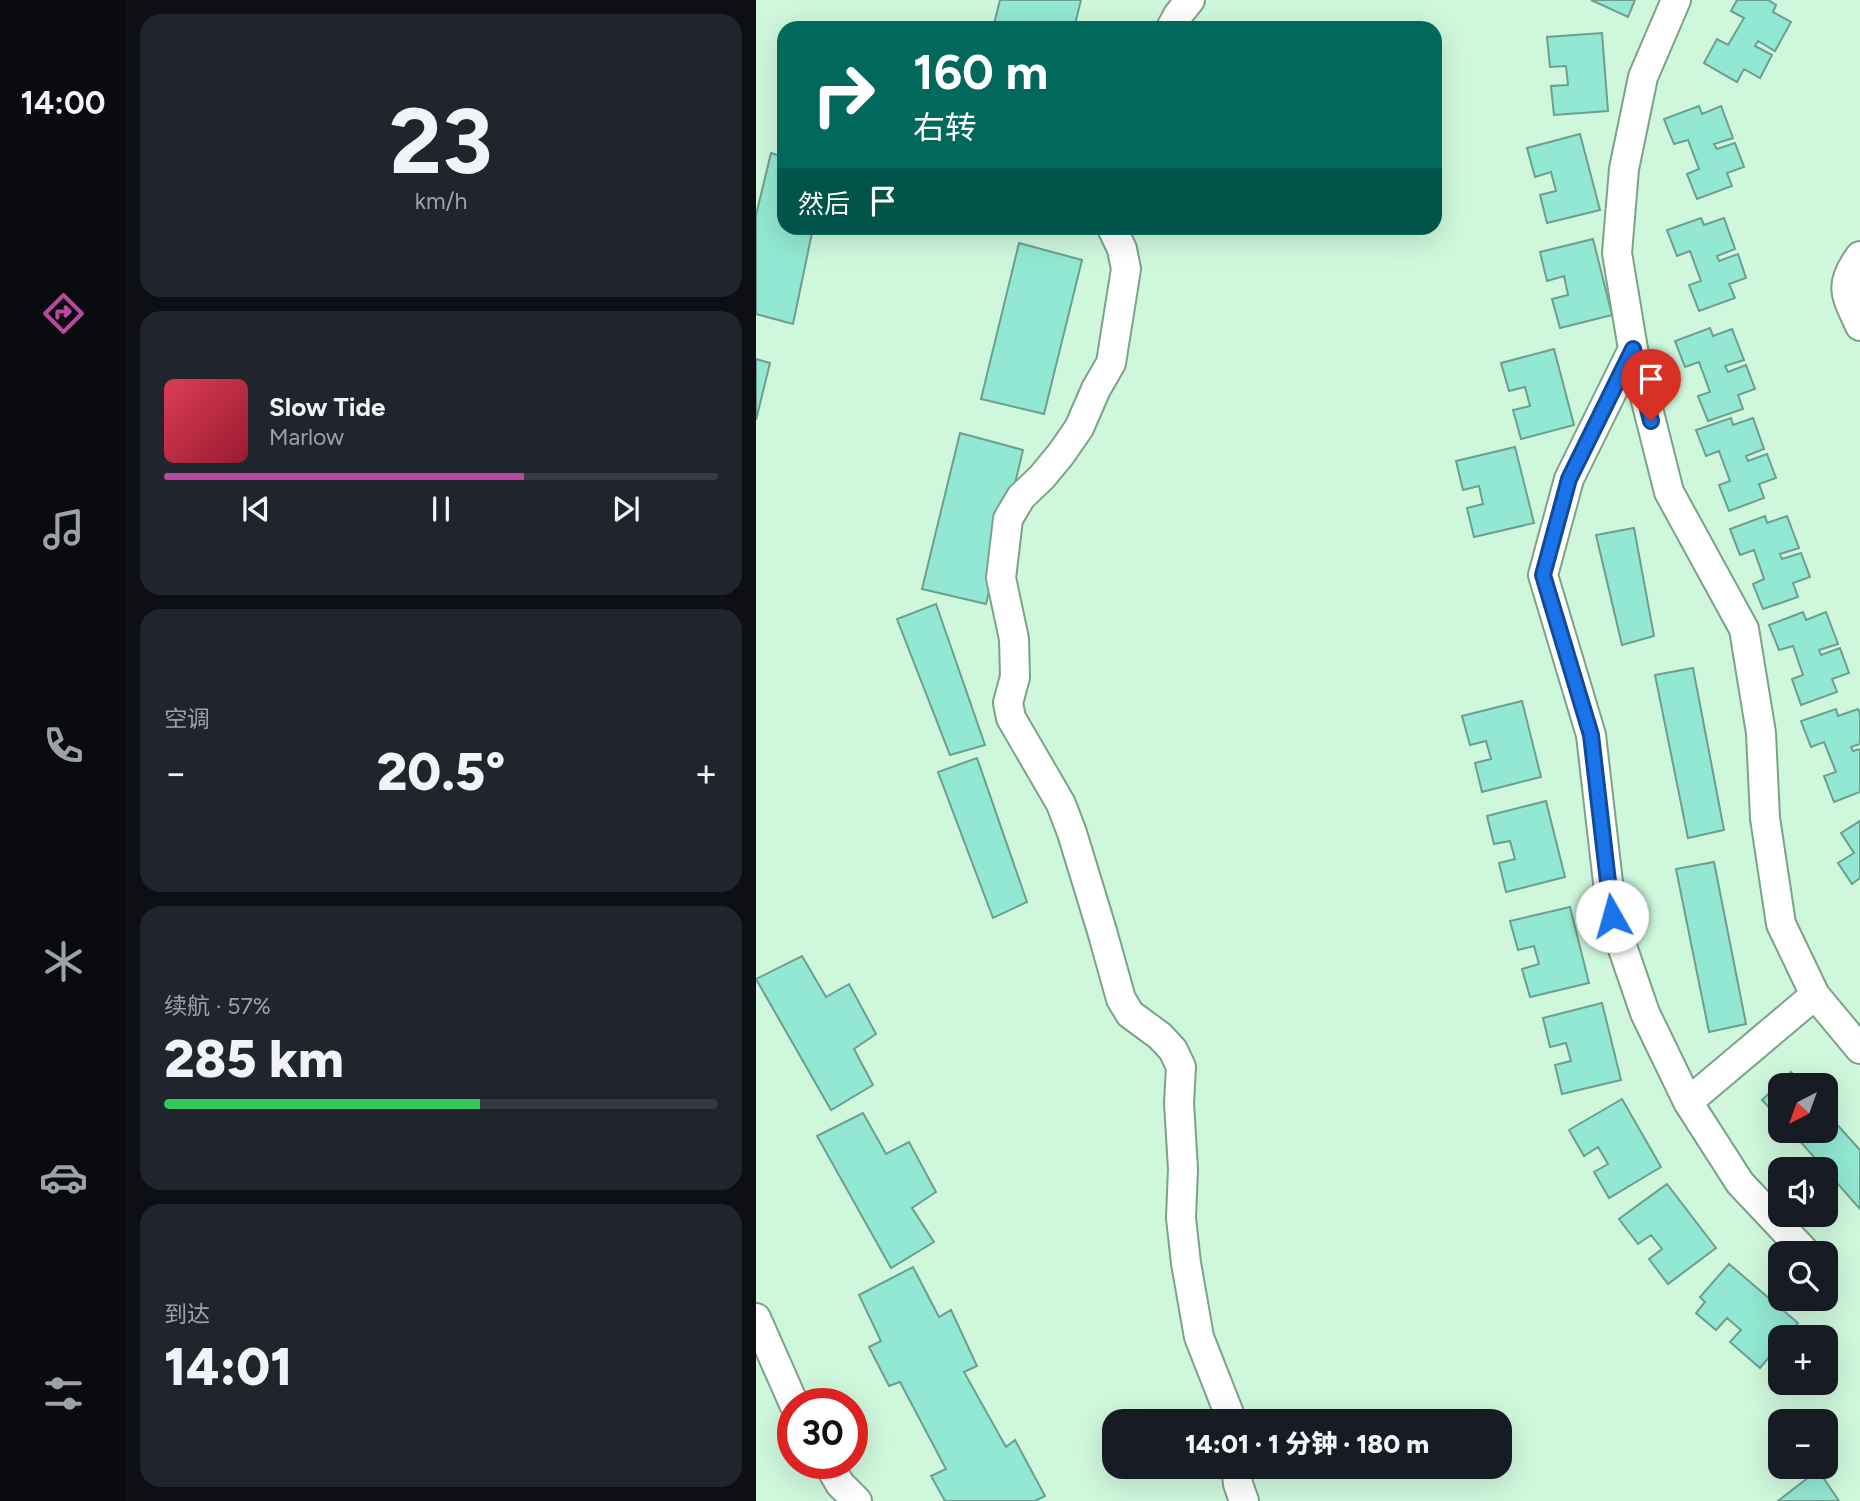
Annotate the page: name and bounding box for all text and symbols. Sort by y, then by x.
text: 160 m [913,42,1048,101]
icon: right [798,49,889,140]
text: 14:00 [21,84,105,122]
text: 23 [389,87,493,196]
text: 右转 [913,109,977,147]
icon: arrive [864,182,902,220]
text: km/h [415,187,467,215]
text: 然后 [798,188,850,220]
icon: directions [39,289,88,338]
pin [1621,349,1681,421]
icon: arrive [1632,360,1670,398]
text: Slow Tide [269,391,385,423]
text: Marlow [269,423,344,451]
icon: previous [237,490,275,528]
icon: pause [422,490,460,528]
icon: next [607,490,645,528]
icon: music [39,505,88,554]
text: 空调 [164,705,210,733]
icon: phone [39,721,88,770]
text: 20.5° [377,741,505,803]
text: − [164,750,188,796]
text: + [694,750,718,796]
position arrow [1575,879,1649,953]
icon: climate [39,937,88,986]
text: 续航 · 57% [164,992,271,1020]
text: 285 km [164,1028,344,1090]
north arrow [1768,1073,1838,1143]
map controls [1768,1073,1838,1479]
icon: car [39,1153,88,1202]
button: sound [1768,1157,1838,1227]
button: search [1768,1241,1838,1311]
text: 到达 [164,1300,210,1328]
button: + [1768,1325,1838,1395]
text: 14:01 [164,1336,292,1398]
icon: filters [39,1369,88,1418]
speed limit sign: 30 [777,1388,868,1479]
button: − [1768,1409,1838,1479]
text: 14:01 · 1 分钟 · 180 m [1185,1428,1429,1460]

